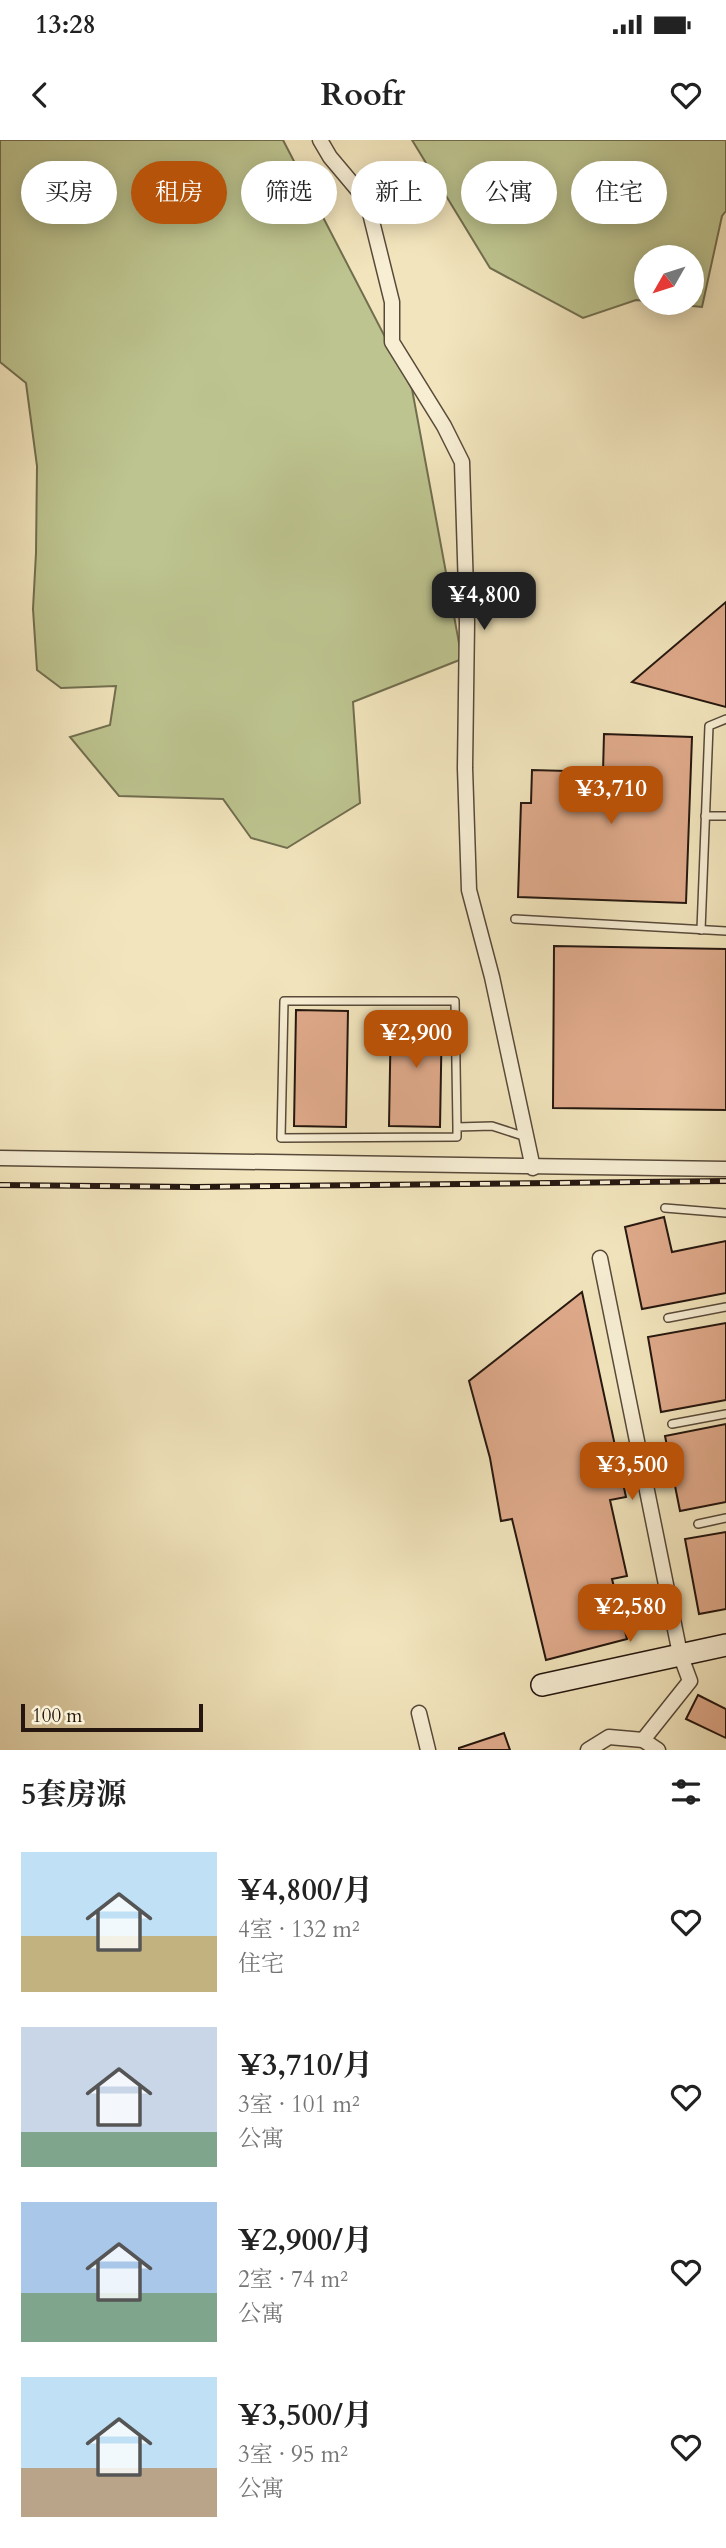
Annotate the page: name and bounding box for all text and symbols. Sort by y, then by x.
text: 13:28 [35,7,96,42]
text: Roofr [321,73,405,117]
icon: back [21,76,59,114]
icon: heart [667,76,705,114]
chip: 买房 [21,161,117,224]
chip: 租房 [131,161,227,224]
chip: 筛选 [241,161,337,224]
chip: 新上 [351,161,447,224]
chip: 公寓 [461,161,557,224]
chip: 住宅 [571,161,667,224]
north arrow [634,245,704,315]
map controls [634,245,704,315]
pin: ¥4,800 [427,573,541,632]
text: ¥4,800 [448,579,520,610]
pin: ¥3,710 [554,766,668,826]
text: ¥3,710 [575,773,647,804]
pin: ¥2,900 [359,1010,473,1070]
text: ¥2,900 [380,1017,452,1048]
pin: ¥3,500 [575,1442,689,1502]
text: ¥3,500 [596,1449,668,1480]
pin: ¥2,580 [573,1584,687,1644]
text: ¥2,580 [594,1591,666,1622]
scale bar [21,1701,203,1733]
text: 100 m [32,1703,82,1729]
icon: filters [667,1773,705,1811]
text: 5套房源 [21,1774,126,1815]
text: ¥4,800/月 [238,1870,373,1911]
icon: home [77,1880,161,1964]
icon: heart [667,1903,705,1941]
text: 4室 · 132 m² [238,1914,360,1945]
text: 住宅 [238,1948,284,1979]
text: ¥3,710/月 [238,2045,373,2086]
icon: home [77,2055,161,2139]
icon: heart [667,2078,705,2116]
text: 3室 · 101 m² [238,2089,360,2120]
text: 公寓 [238,2123,284,2154]
text: ¥2,900/月 [238,2220,373,2261]
icon: home [77,2230,161,2314]
icon: heart [667,2253,705,2291]
text: 2室 · 74 m² [238,2264,348,2295]
text: 公寓 [238,2298,284,2329]
text: ¥3,500/月 [238,2395,373,2436]
icon: home [77,2405,161,2489]
icon: heart [667,2428,705,2466]
text: 3室 · 95 m² [238,2439,348,2470]
text: 公寓 [238,2473,284,2504]

